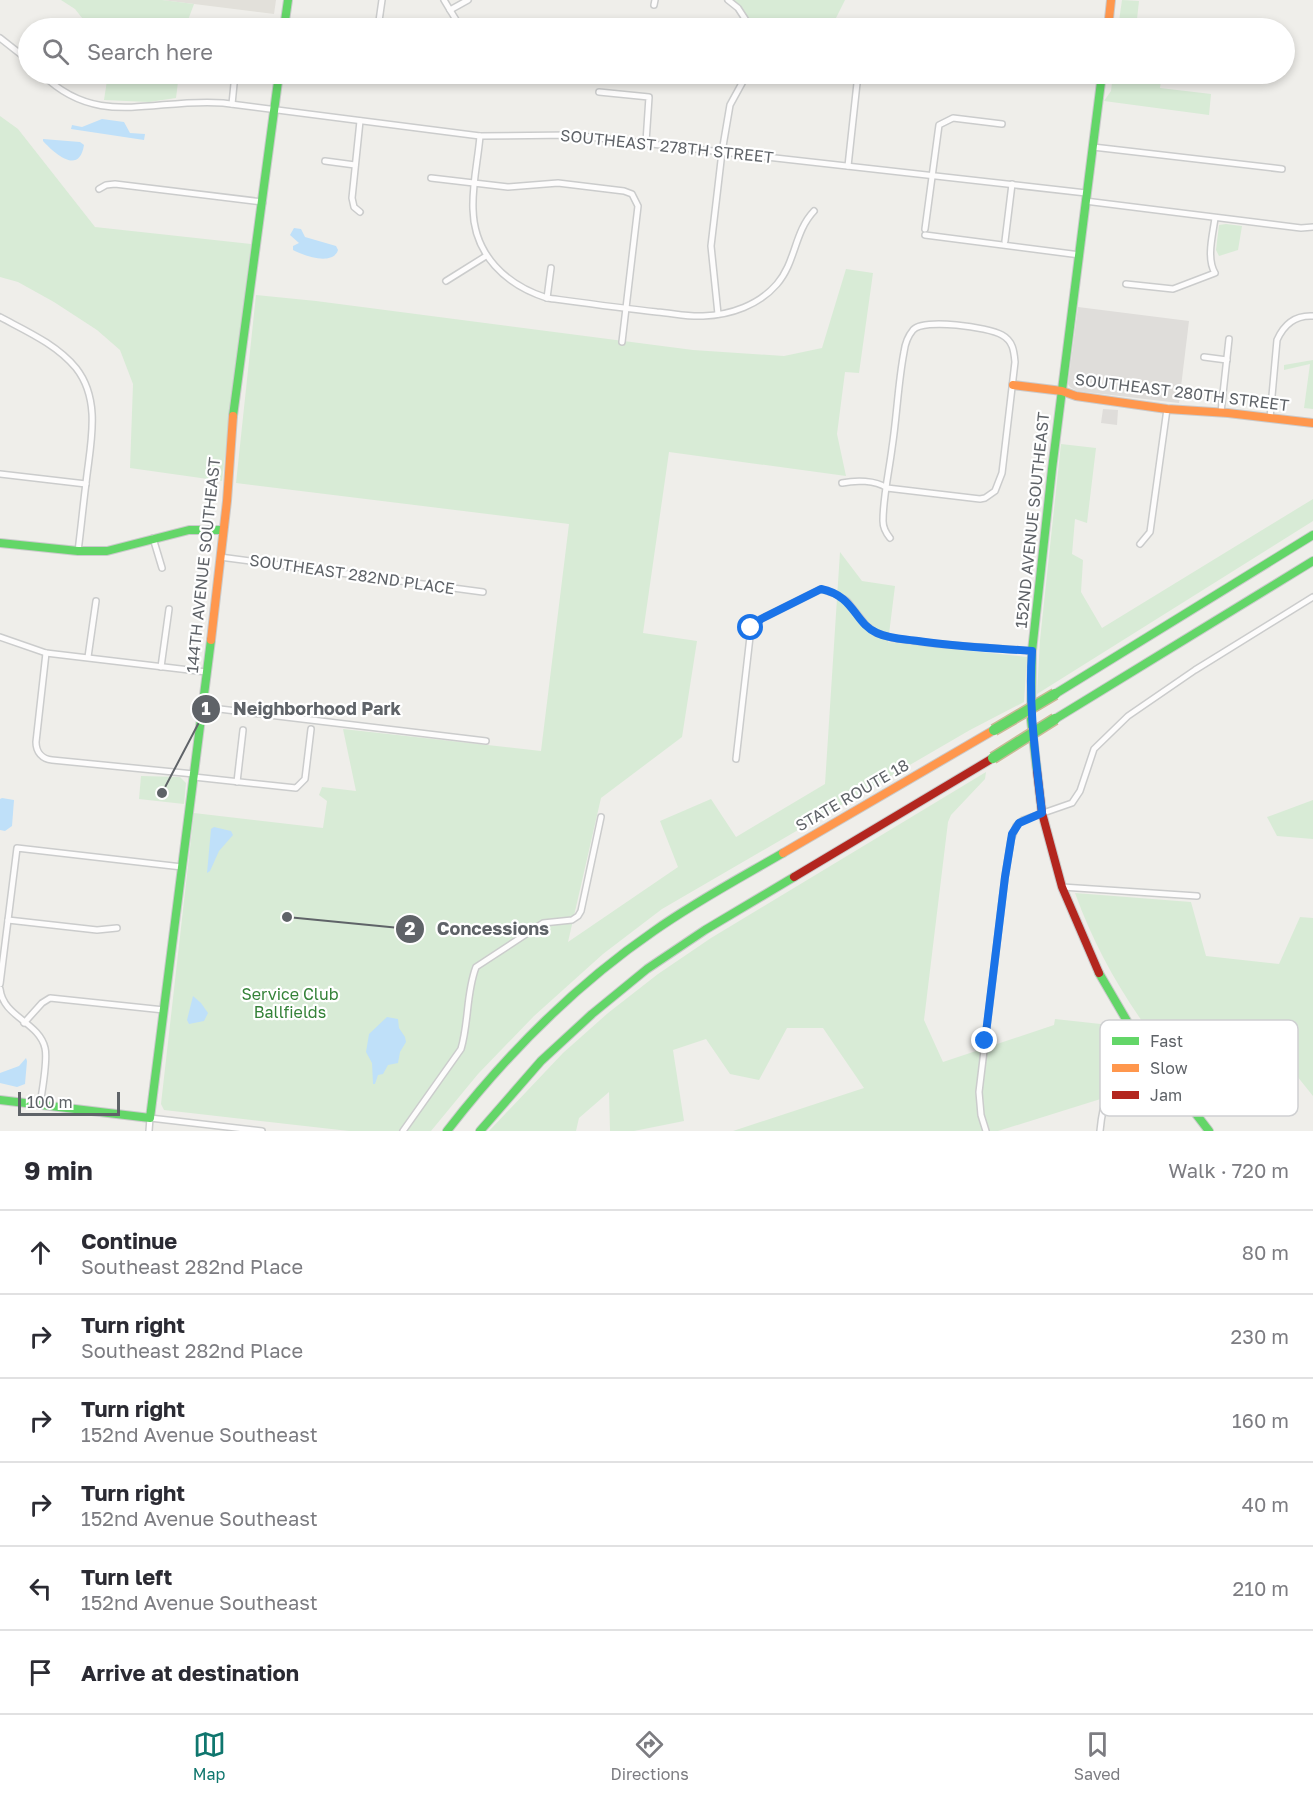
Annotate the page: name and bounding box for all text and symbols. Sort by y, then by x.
search box [18,18,1295,84]
icon: search [39,35,72,68]
text: Search here [87,38,213,65]
street label: SOUTHEAST 278TH STREET [559,125,775,167]
street label: SOUTHEAST 280TH STREET [1074,369,1290,415]
street label: 152ND AVENUE SOUTHEAST [1011,411,1053,629]
street label: 144TH AVENUE SOUTHEAST [182,456,224,674]
street label: SOUTHEAST 282ND PLACE [248,550,456,598]
route start [737,614,763,640]
callout: Neighborhood Park [191,691,413,727]
text: 1 [201,697,211,719]
text: Neighborhood Park [233,697,401,719]
street label: STATE ROUTE 18 [792,754,912,836]
callout: Concessions [395,911,561,947]
text: 2 [405,917,416,939]
text: Concessions [437,917,549,939]
park label: Service Club Ballfields [241,984,339,1022]
legend [1100,1020,1298,1116]
route end [971,1027,997,1053]
text: Fast [1150,1031,1183,1051]
text: Slow [1150,1058,1188,1078]
text: Jam [1150,1085,1182,1105]
scale bar [18,1089,120,1116]
text: 100 m [27,1092,73,1112]
text: 9 min [24,1155,93,1186]
text: Walk · 720 m [1168,1158,1289,1182]
text: Continue [81,1227,177,1254]
icon: ahead [24,1236,57,1269]
text: 80 m [1242,1240,1289,1264]
text: Southeast 282nd Place [81,1254,303,1278]
text: Turn right [81,1311,185,1338]
icon: right [24,1320,57,1353]
text: 230 m [1231,1324,1289,1348]
text: Southeast 282nd Place [81,1338,303,1362]
text: Turn right [81,1395,185,1422]
icon: right [24,1404,57,1437]
text: 160 m [1232,1408,1289,1432]
text: 152nd Avenue Southeast [81,1422,318,1446]
text: Turn right [81,1479,185,1506]
icon: right [24,1488,57,1521]
text: 40 m [1242,1492,1289,1516]
text: 152nd Avenue Southeast [81,1506,318,1530]
text: Turn left [81,1563,172,1590]
icon: left [24,1572,57,1605]
text: 210 m [1233,1576,1289,1600]
text: 152nd Avenue Southeast [81,1590,318,1614]
icon: arrive [24,1656,57,1689]
text: Arrive at destination [81,1659,299,1686]
tab: Map [193,1728,226,1784]
tab: Directions [611,1728,689,1784]
tab: Saved [1074,1728,1120,1784]

